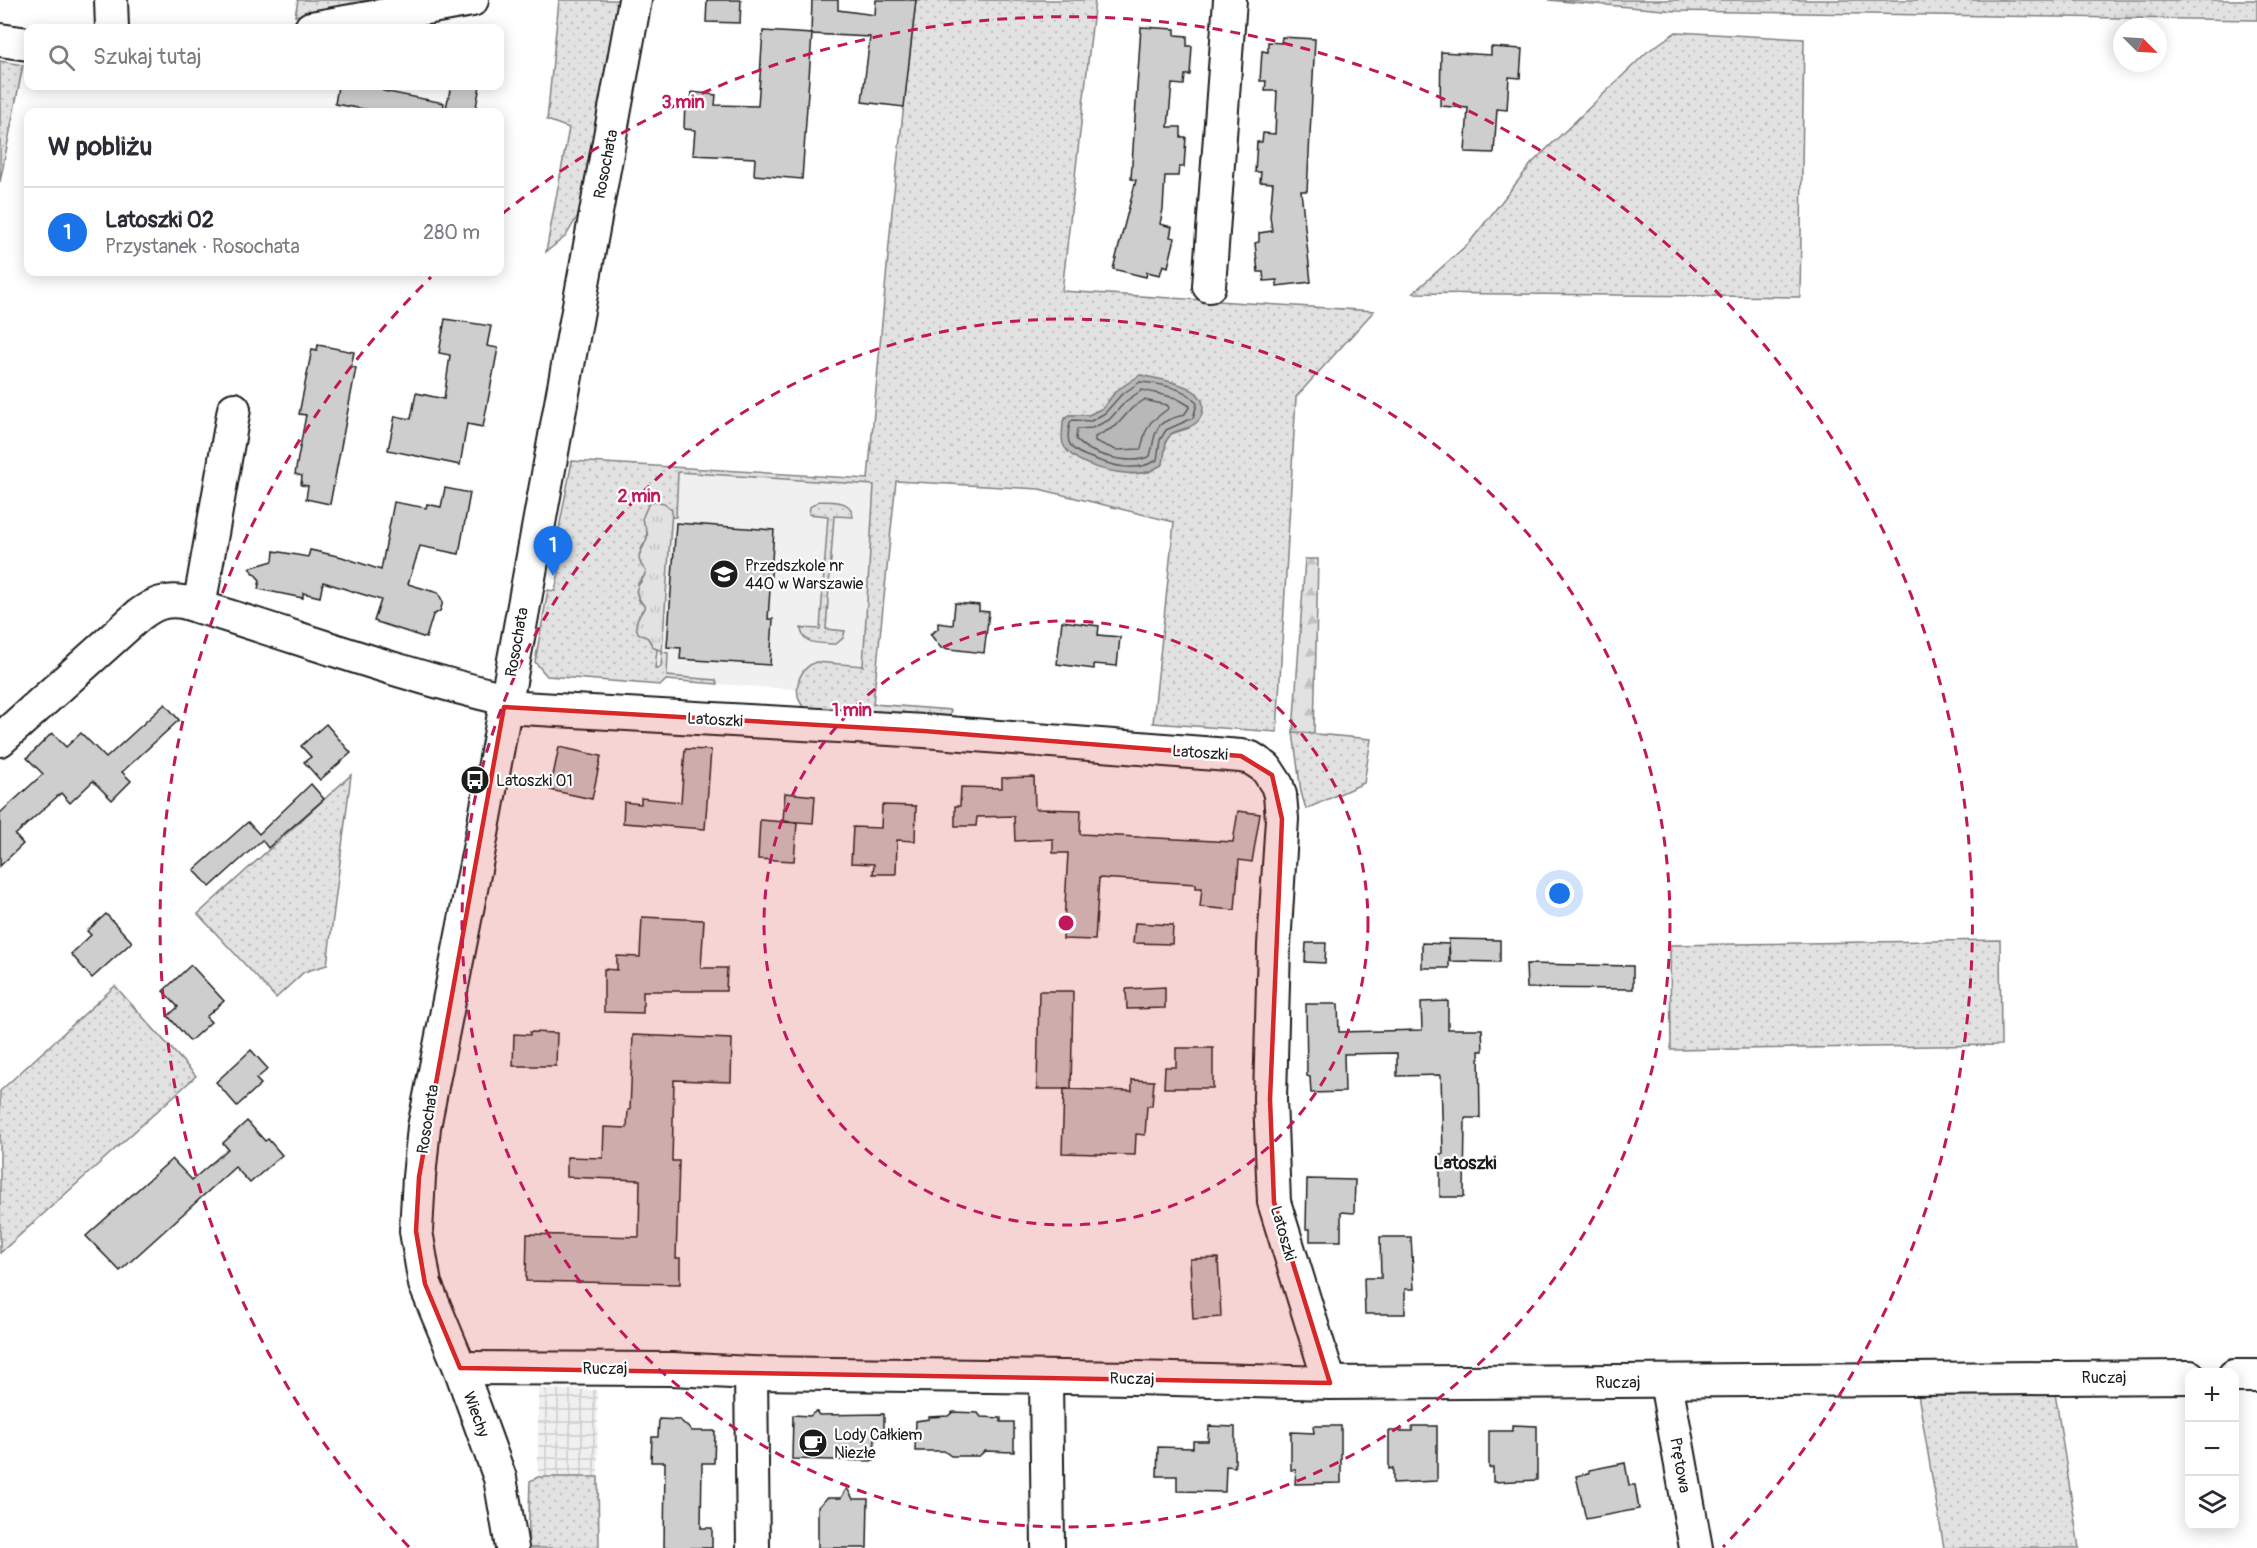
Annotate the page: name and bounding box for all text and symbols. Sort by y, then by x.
north arrow [2113,18,2167,72]
search box [24,24,504,90]
icon: search [45,41,78,74]
text: Szukaj tutaj [93,43,202,71]
text: 3 min [661,91,705,114]
street label: Rosochata [589,128,622,201]
text: W pobliżu [48,131,152,163]
text: Latoszki 02 [105,206,214,234]
text: 1 [64,220,71,245]
text: 280 m [423,220,480,245]
text: Przystanek · Rosochata [105,234,300,259]
text: 2 min [617,485,661,508]
pin: 1 [534,526,572,576]
place label: Przedszkole nr 440 w Warszawie [745,556,864,594]
school or university icon: Przedszkole nr 440 w Warszawie [708,558,740,590]
street label: Rosochata [501,606,533,678]
text: 1 min [832,699,872,722]
street label: Latoszki [686,709,744,731]
street label: Latoszki [1171,741,1229,765]
bus stop icon: Latoszki 01 [459,764,491,796]
place label: Latoszki 01 [496,771,573,791]
your location [1545,879,1574,908]
centre of rings [1056,913,1076,933]
street label: Rosochata [413,1083,443,1155]
district label: Latoszki [1433,1152,1497,1175]
street label: Latoszki [1266,1204,1300,1263]
street label: Ruczaj [583,1359,627,1379]
street label: Ruczaj [2082,1368,2126,1388]
map controls [2185,1368,2239,1530]
button: + [2185,1368,2239,1422]
street label: Ruczaj [1109,1369,1155,1389]
street label: Ruczaj [1596,1373,1640,1393]
street label: Wiechy [459,1389,494,1440]
button: − [2185,1422,2239,1476]
place label: Lody Całkiem Niezłe [834,1425,922,1463]
cafe icon: Lody Całkiem Niezłe [797,1427,829,1459]
street label: Prętowa [1665,1436,1695,1494]
button: layers [2185,1476,2239,1530]

